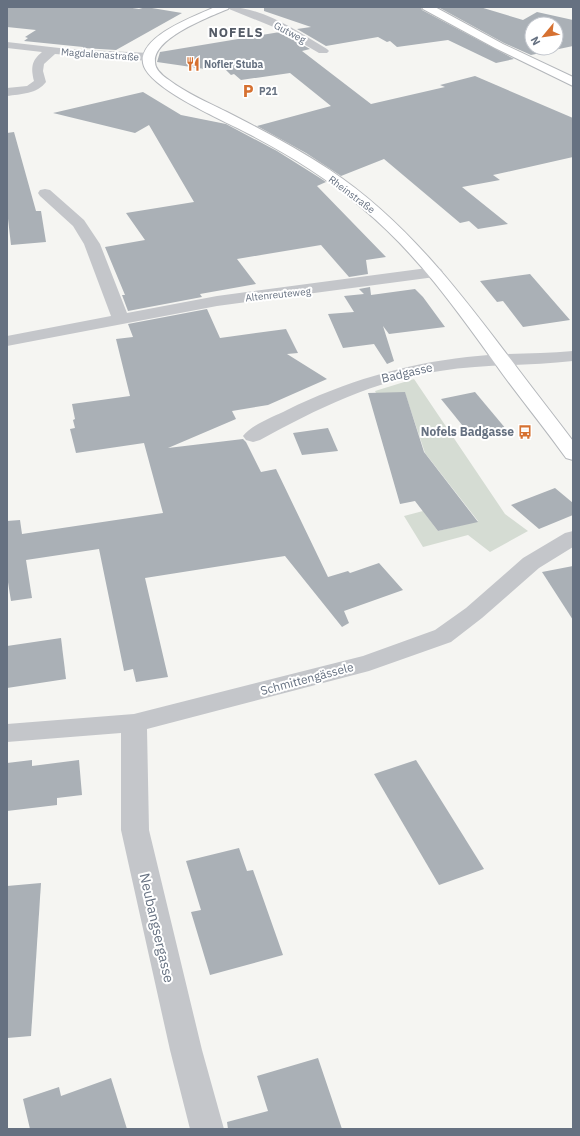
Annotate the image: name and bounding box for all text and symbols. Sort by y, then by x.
north arrow [524,16,564,56]
street label: Gutweg [271,19,309,47]
district label: NOFELS [208,24,264,41]
text: N [527,34,543,48]
street label: Magdalenastraße [60,45,140,64]
restaurant icon: Nofler Stuba [185,56,201,72]
place label: Nofler Stuba [204,58,264,71]
parking icon: P21 [240,83,256,99]
place label: P21 [259,85,278,98]
street label: Rheinstraße [326,173,378,216]
street label: Altenreuteweg [245,285,312,304]
street label: Badgasse [380,359,434,386]
place label: Nofels Badgasse [421,424,514,439]
bus stop icon: Nofels Badgasse [517,424,533,440]
street label: Schmittengässele [259,659,355,698]
street label: Neubangsergasse [136,871,178,985]

